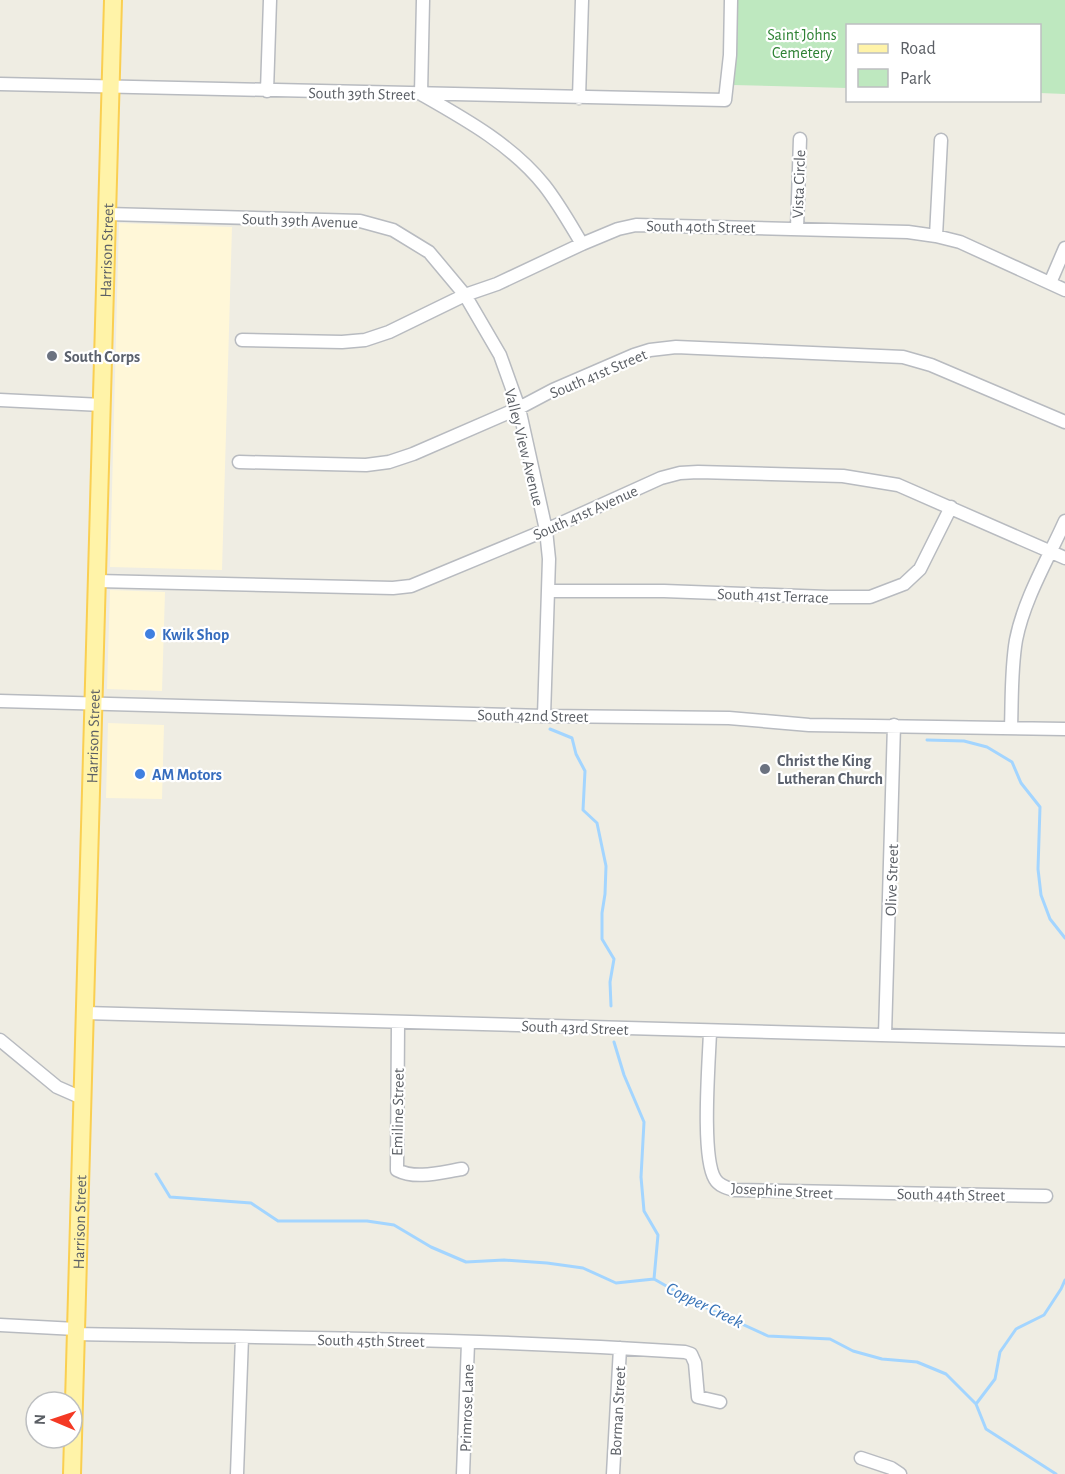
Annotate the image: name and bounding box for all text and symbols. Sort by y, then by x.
legend [846,24,1041,102]
park label: Saint Johns Cemetery [767,27,837,62]
text: Road [900,40,936,58]
text: Park [900,70,932,88]
street label: South 39th Street [308,85,416,103]
street label: Vista Circle [790,149,808,219]
street label: Harrison Street [98,203,116,298]
street label: South 39th Avenue [242,211,358,231]
street label: South 40th Street [646,218,756,236]
street label: South 41st Street [547,346,649,402]
marker: South Corps [45,349,59,363]
place label: South Corps [64,349,140,365]
street label: Valley View Avenue [501,387,546,508]
street label: South 41st Avenue [531,483,640,543]
street label: South 41st Terrace [717,586,829,606]
marker: Kwik Shop [143,627,157,641]
place label: Kwik Shop [162,627,229,643]
street label: Harrison Street [84,689,103,784]
street label: South 42nd Street [477,707,589,725]
place label: Christ the King Lutheran Church [777,753,883,787]
marker: Christ the King Lutheran Church [758,762,772,776]
marker: AM Motors [133,767,147,781]
place label: AM Motors [152,767,222,783]
street label: Olive Street [883,844,901,916]
street label: South 43rd Street [521,1018,629,1038]
street label: Emiline Street [389,1068,407,1156]
street label: Harrison Street [71,1175,89,1269]
street label: Josephine Street [731,1180,833,1202]
street label: South 44th Street [897,1186,1005,1204]
water label: Copper Creek [663,1280,746,1332]
street label: South 45th Street [317,1332,425,1350]
street label: Primrose Lane [457,1364,477,1452]
street label: Borman Street [608,1366,628,1456]
north arrow [24,1390,84,1450]
text: N [32,1414,48,1425]

